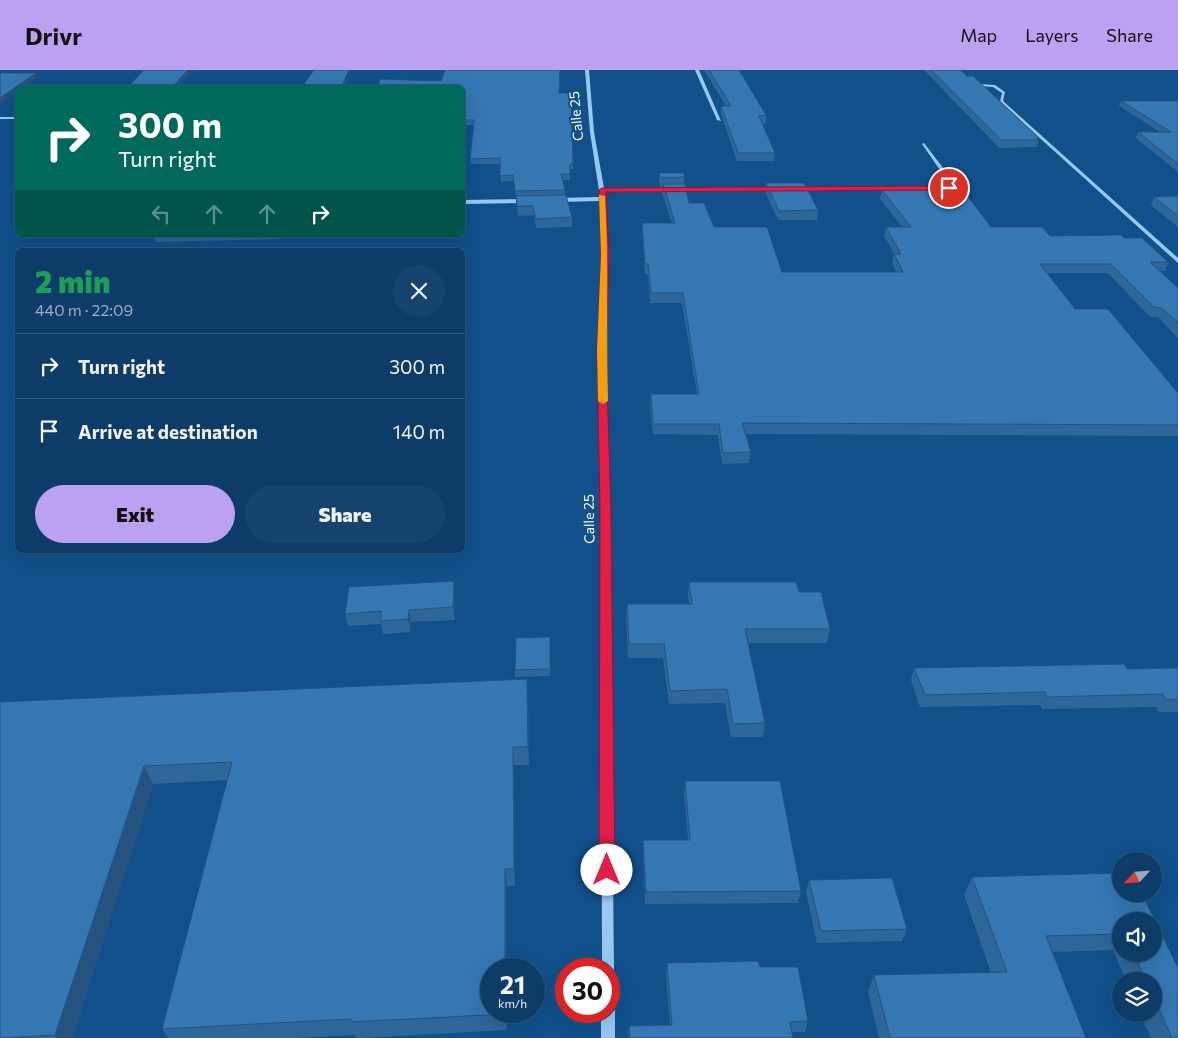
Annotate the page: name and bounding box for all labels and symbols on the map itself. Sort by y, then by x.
street label: Calle 25 [565,90,586,142]
pin [928,167,970,209]
street label: Calle 25 [580,494,597,544]
position arrow [580,843,632,895]
north arrow [1112,852,1162,902]
speed limit sign: 30 [555,958,620,1023]

